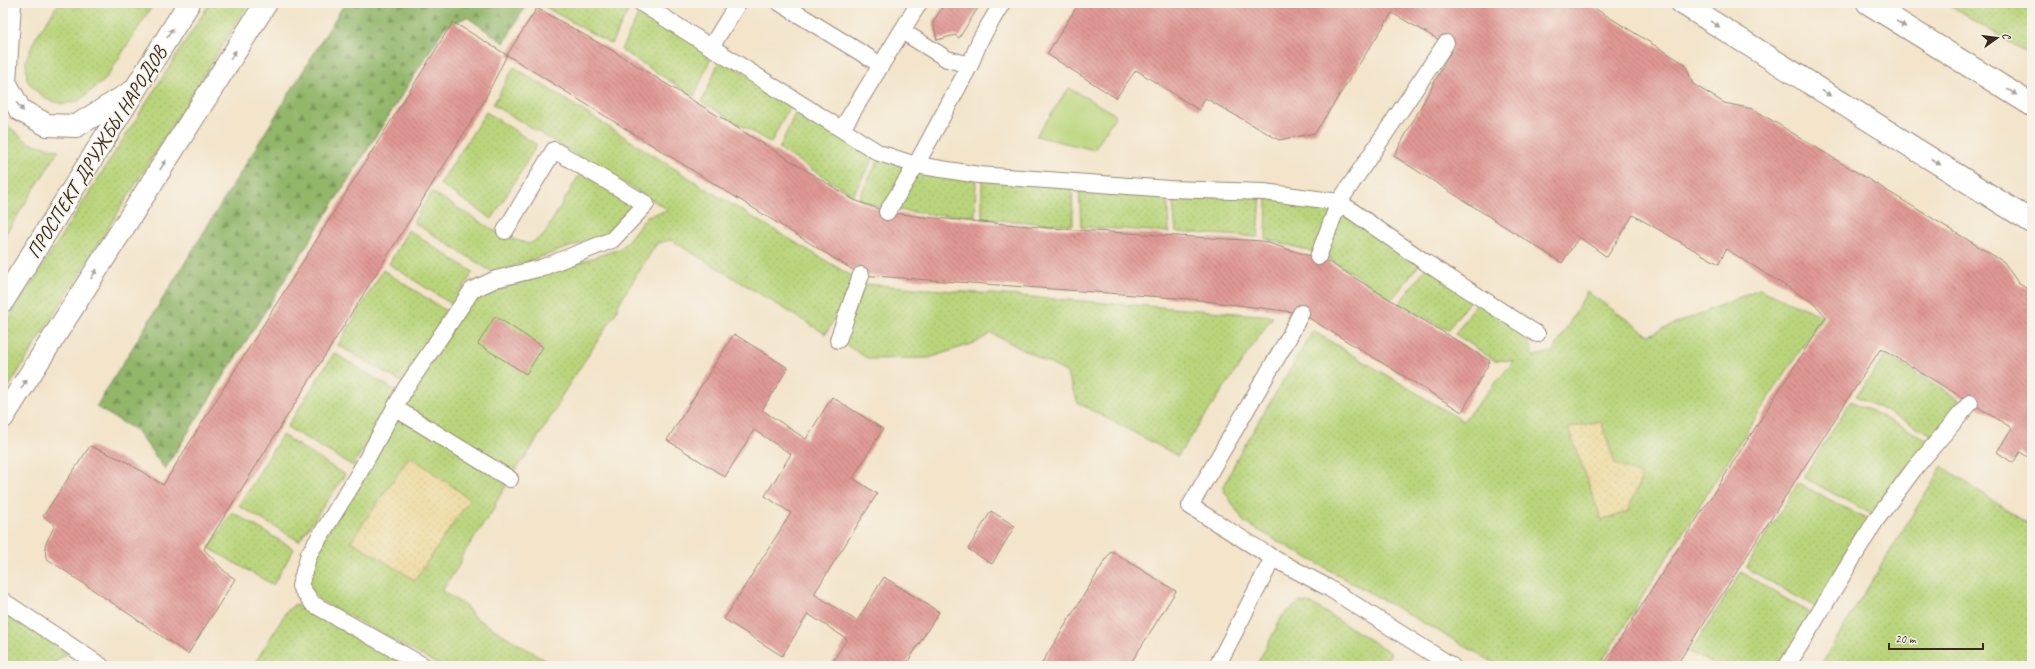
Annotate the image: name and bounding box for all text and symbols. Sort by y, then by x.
north arrow [1977,18,2017,58]
one-way arrow [1709,20,1721,27]
one-way arrow [1895,20,1907,27]
one-way arrow [166,28,174,38]
text: С [1999,31,2015,41]
street label: ПРОСПЕКТ ДРУЖБЫ НАРОДОВ [21,40,173,263]
one-way arrow [229,50,237,60]
one-way arrow [2007,88,2017,96]
one-way arrow [1820,89,1831,96]
one-way arrow [16,102,25,112]
one-way arrow [1930,158,1942,165]
one-way arrow [159,159,167,170]
one-way arrow [90,268,97,280]
one-way arrow [20,379,28,389]
scale bar [1889,625,1983,651]
text: 20 m [1895,631,1917,647]

